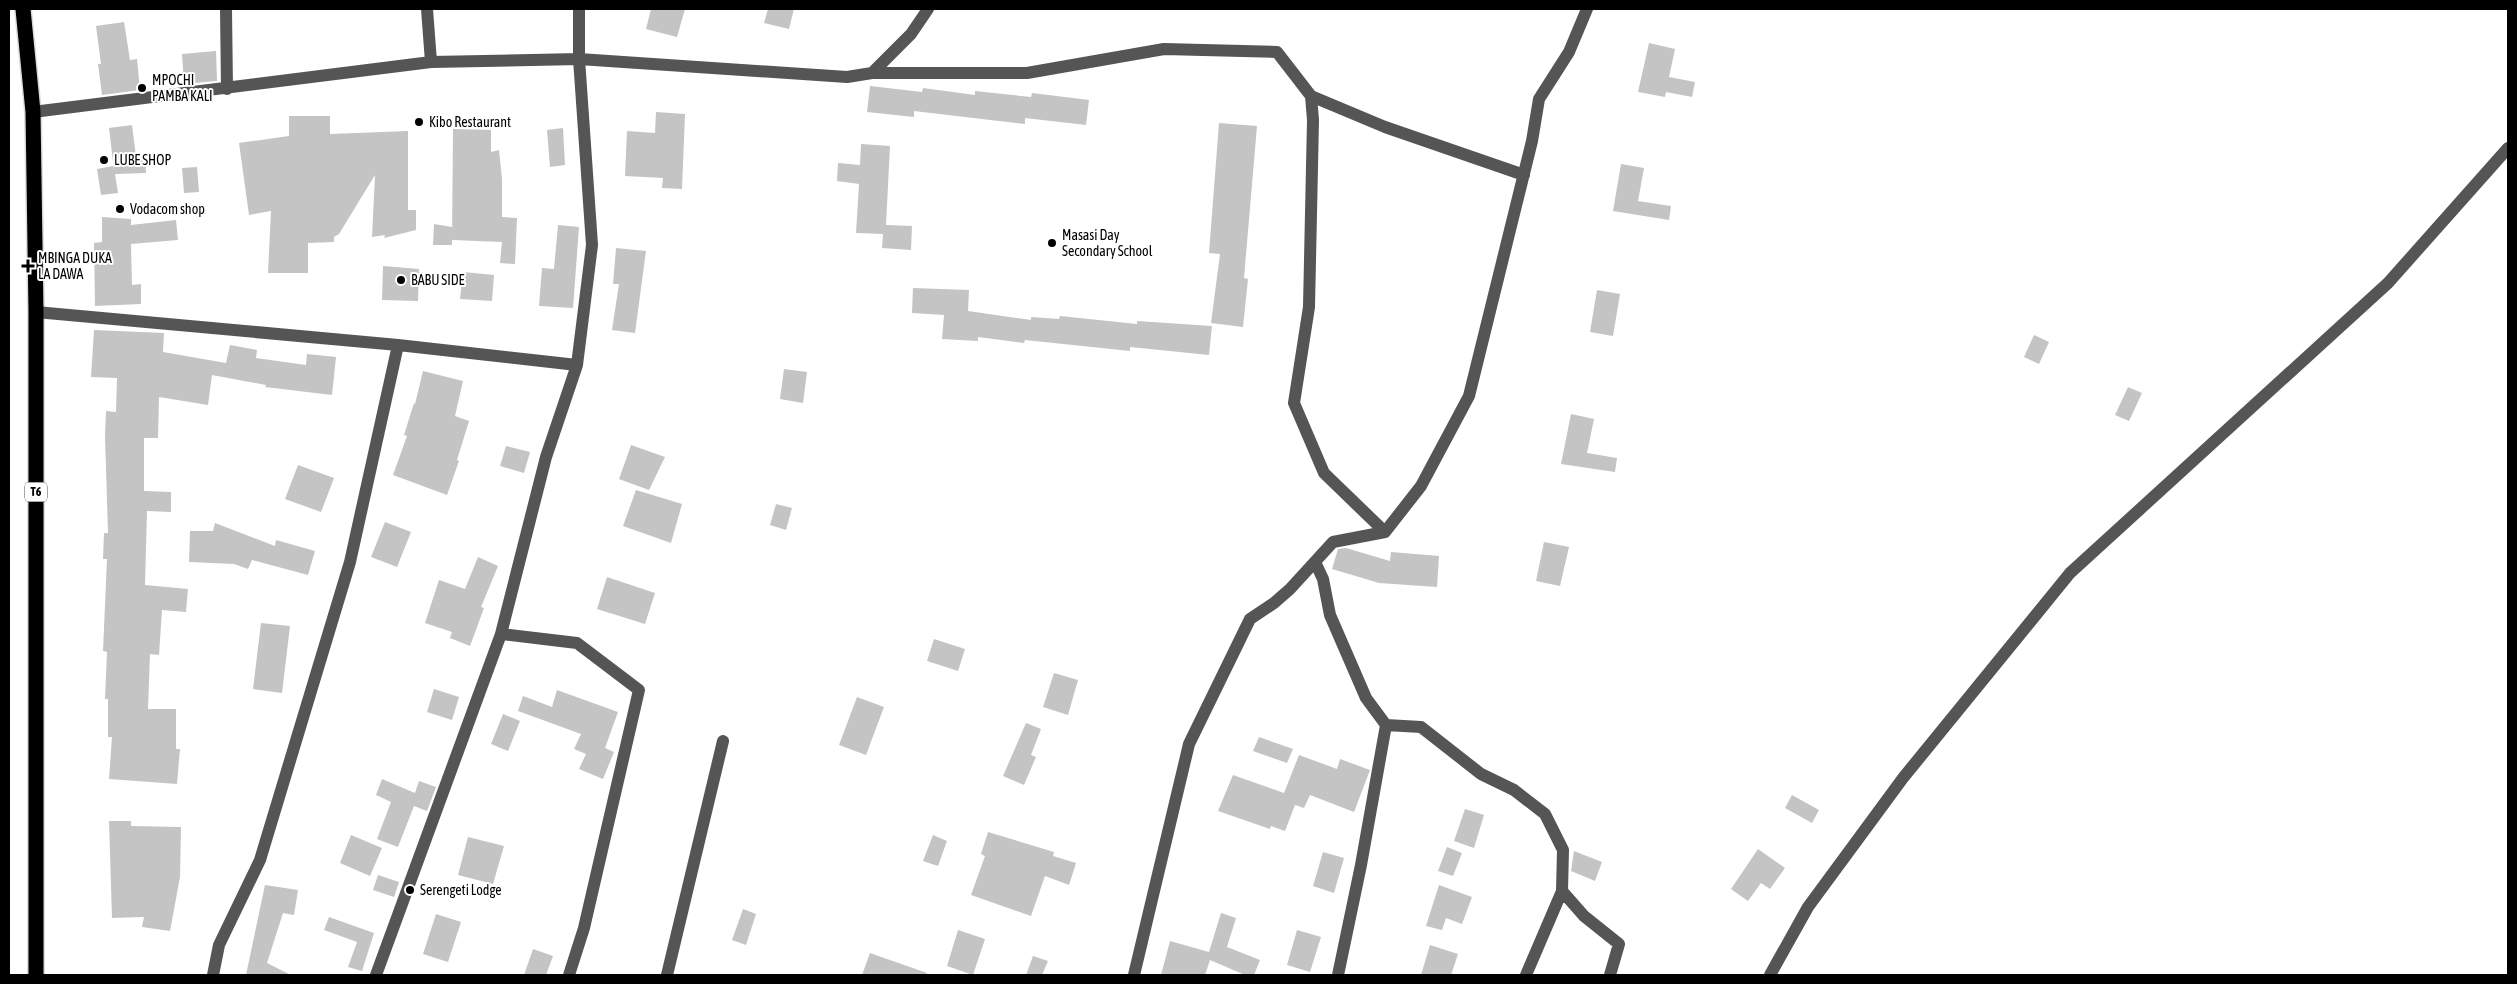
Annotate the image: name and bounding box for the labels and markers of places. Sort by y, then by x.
place label: MPOCHI PAMBA KALI [152,72,213,104]
marker: MPOCHI PAMBA KALI [136,82,148,94]
place label: Kibo Restaurant [429,114,511,130]
marker: Kibo Restaurant [413,116,425,128]
place label: LUBE SHOP [114,152,171,168]
marker: LUBE SHOP [98,154,110,166]
place label: Vodacom shop [130,201,205,217]
marker: Vodacom shop [114,203,126,215]
place label: Masasi Day Secondary School [1062,227,1153,259]
marker: Masasi Day Secondary School [1046,237,1058,249]
place label: MBINGA DUKA LA DAWA [38,250,112,282]
marker: MBINGA DUKA LA DAWA [22,260,34,272]
place label: BABU SIDE [411,272,465,288]
marker: BABU SIDE [395,274,407,286]
place label: Serengeti Lodge [420,882,502,898]
marker: Serengeti Lodge [404,884,416,896]

